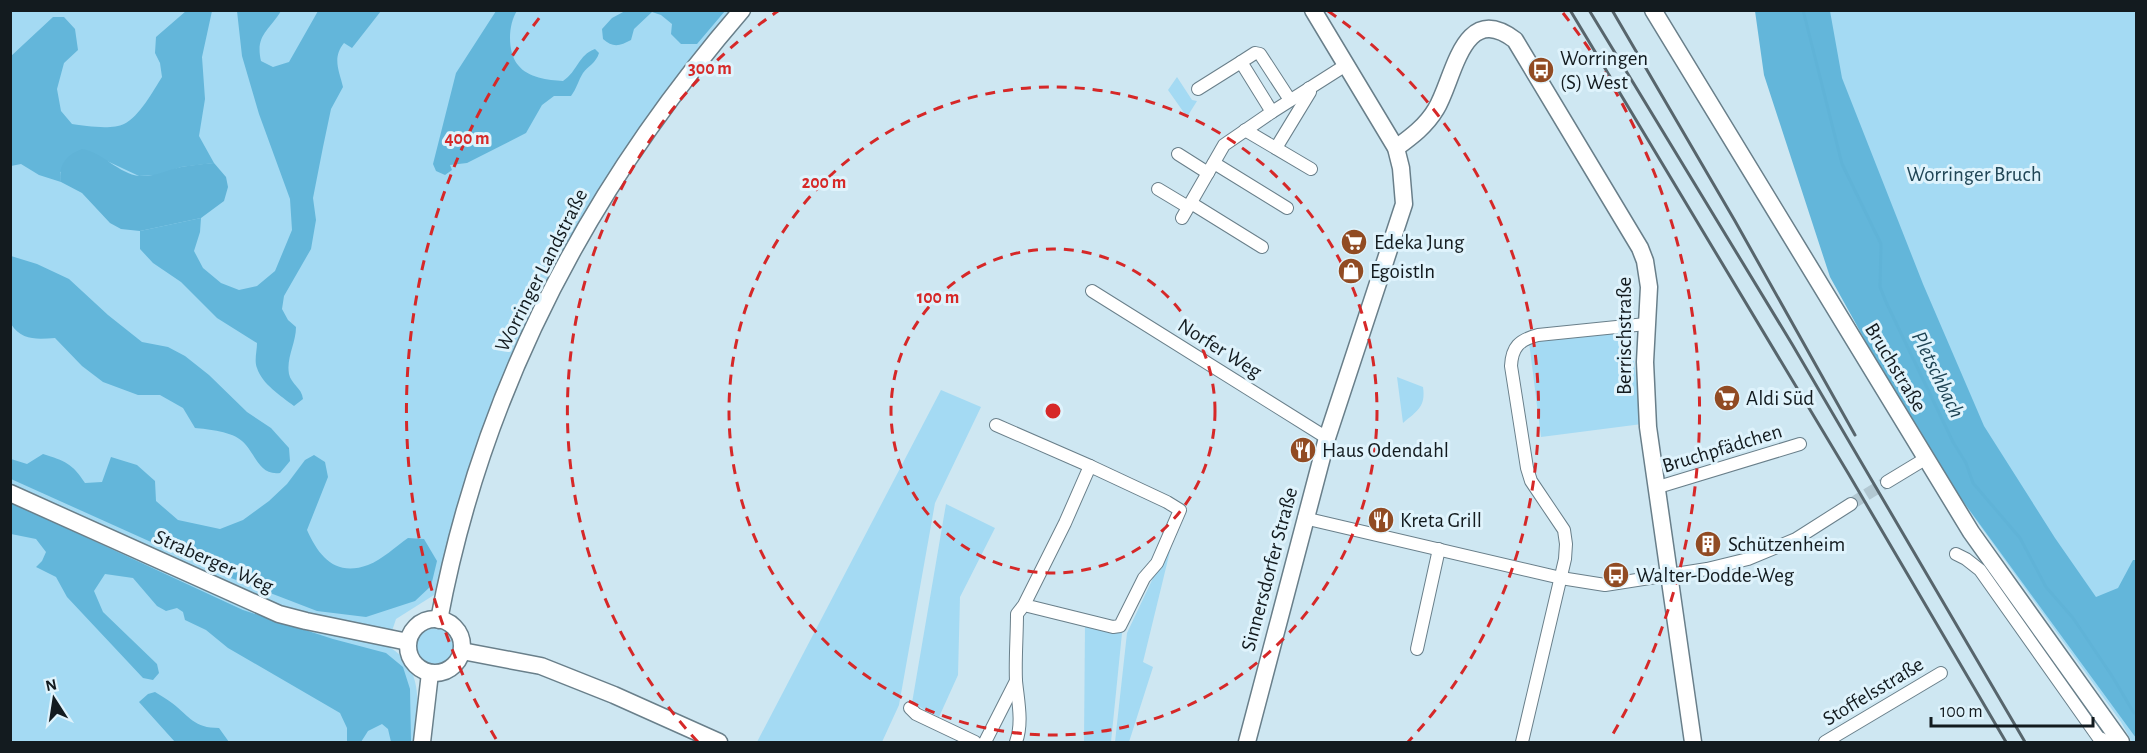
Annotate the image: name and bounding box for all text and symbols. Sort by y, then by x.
place label: Worringen (S) West [1560,48,1648,93]
bus stop icon: Worringen (S) West [1526,55,1556,85]
text: 300 m [688,60,732,78]
text: 400 m [444,130,490,148]
park label: Worringer Bruch [1906,164,2042,185]
text: 200 m [802,174,846,192]
street label: Worringer Landstraße [491,185,592,355]
supermarket icon: Edeka Jung [1339,227,1369,257]
place label: Edeka Jung [1374,232,1465,253]
shop icon: EgoistIn [1336,256,1366,286]
place label: EgoistIn [1370,261,1435,282]
street label: Berrischstraße [1614,277,1635,395]
text: 100 m [917,289,959,307]
street label: Norfer Weg [1174,315,1266,383]
street label: Bruchstraße [1861,319,1930,415]
water label: Pletschbach [1908,327,1969,421]
supermarket icon: Aldi Süd [1712,383,1742,413]
place label: Aldi Süd [1746,388,1814,409]
centre of rings [1043,401,1063,421]
street label: Bruchpfädchen [1660,420,1785,477]
restaurant icon: Haus Odendahl [1288,435,1318,465]
place label: Haus Odendahl [1322,440,1449,461]
street label: Sinnersdorfer Straße [1238,485,1301,653]
restaurant icon: Kreta Grill [1366,505,1396,535]
place label: Kreta Grill [1400,510,1482,531]
street label: Straberger Weg [151,526,277,597]
building icon: Schützenheim [1693,529,1723,559]
place label: Schützenheim [1728,534,1845,555]
bus stop icon: Walter-Dodde-Weg [1601,560,1631,590]
place label: Walter-Dodde-Weg [1636,565,1795,586]
street label: Stoffelsstraße [1819,653,1927,730]
north arrow [24,669,84,729]
text: N [44,676,58,694]
scale bar [1931,690,2093,728]
text: 100 m [1940,703,1983,721]

